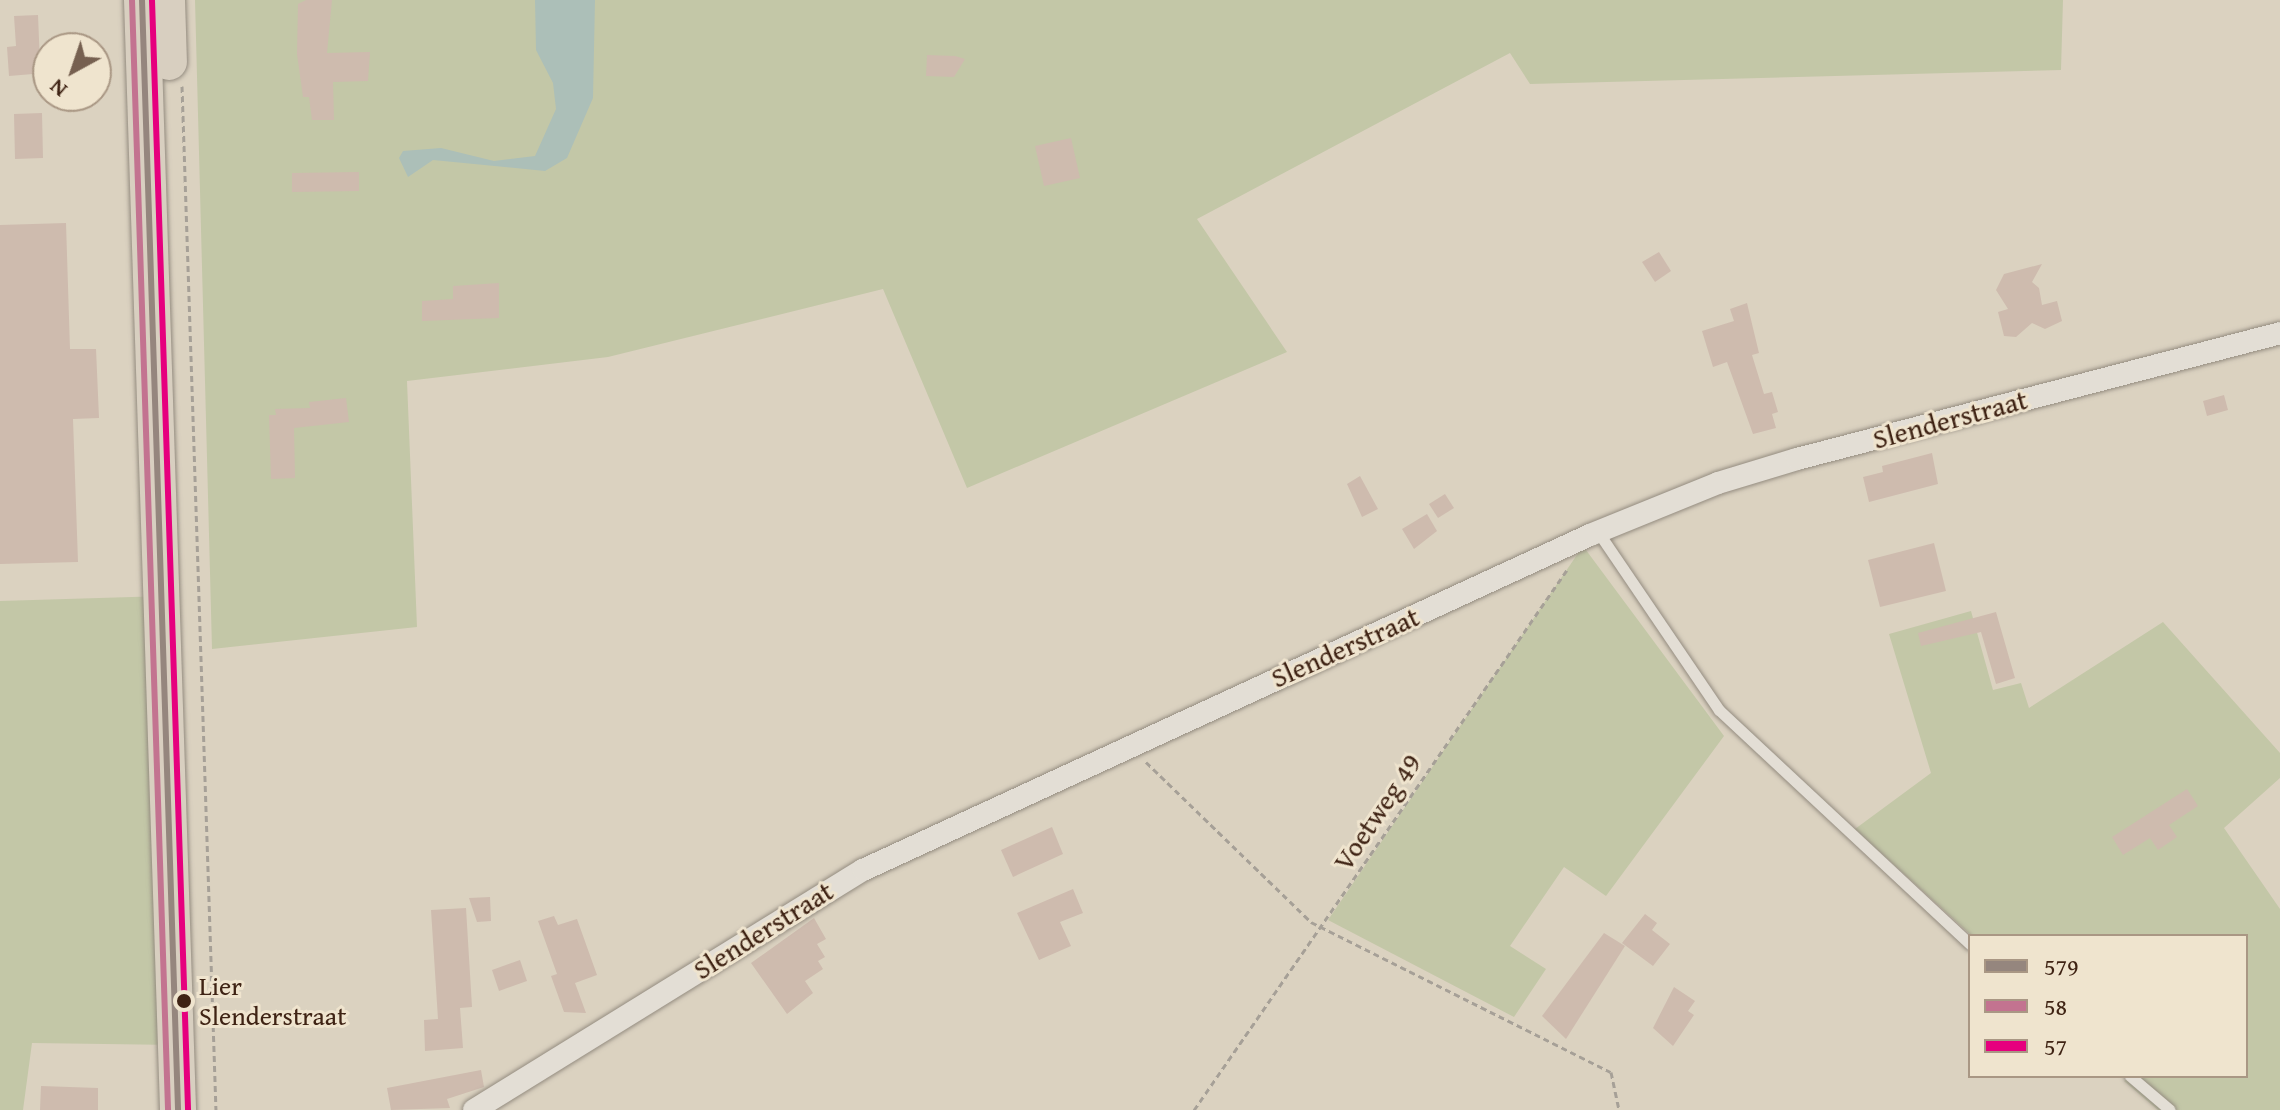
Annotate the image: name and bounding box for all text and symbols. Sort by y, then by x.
north arrow [32,32,112,112]
text: N [42,72,74,106]
street label: Slenderstraat [1869,382,2031,456]
street label: Slenderstraat [1266,599,1424,695]
street label: Voetweg 49 [1326,747,1428,877]
street label: Slenderstraat [687,874,839,986]
legend [1968,934,2248,1078]
text: 579 [2044,949,2079,984]
place label: Lier Slenderstraat [199,970,346,1032]
text: 58 [2044,989,2067,1024]
marker: Lier Slenderstraat [176,993,192,1009]
text: 57 [2044,1029,2067,1064]

